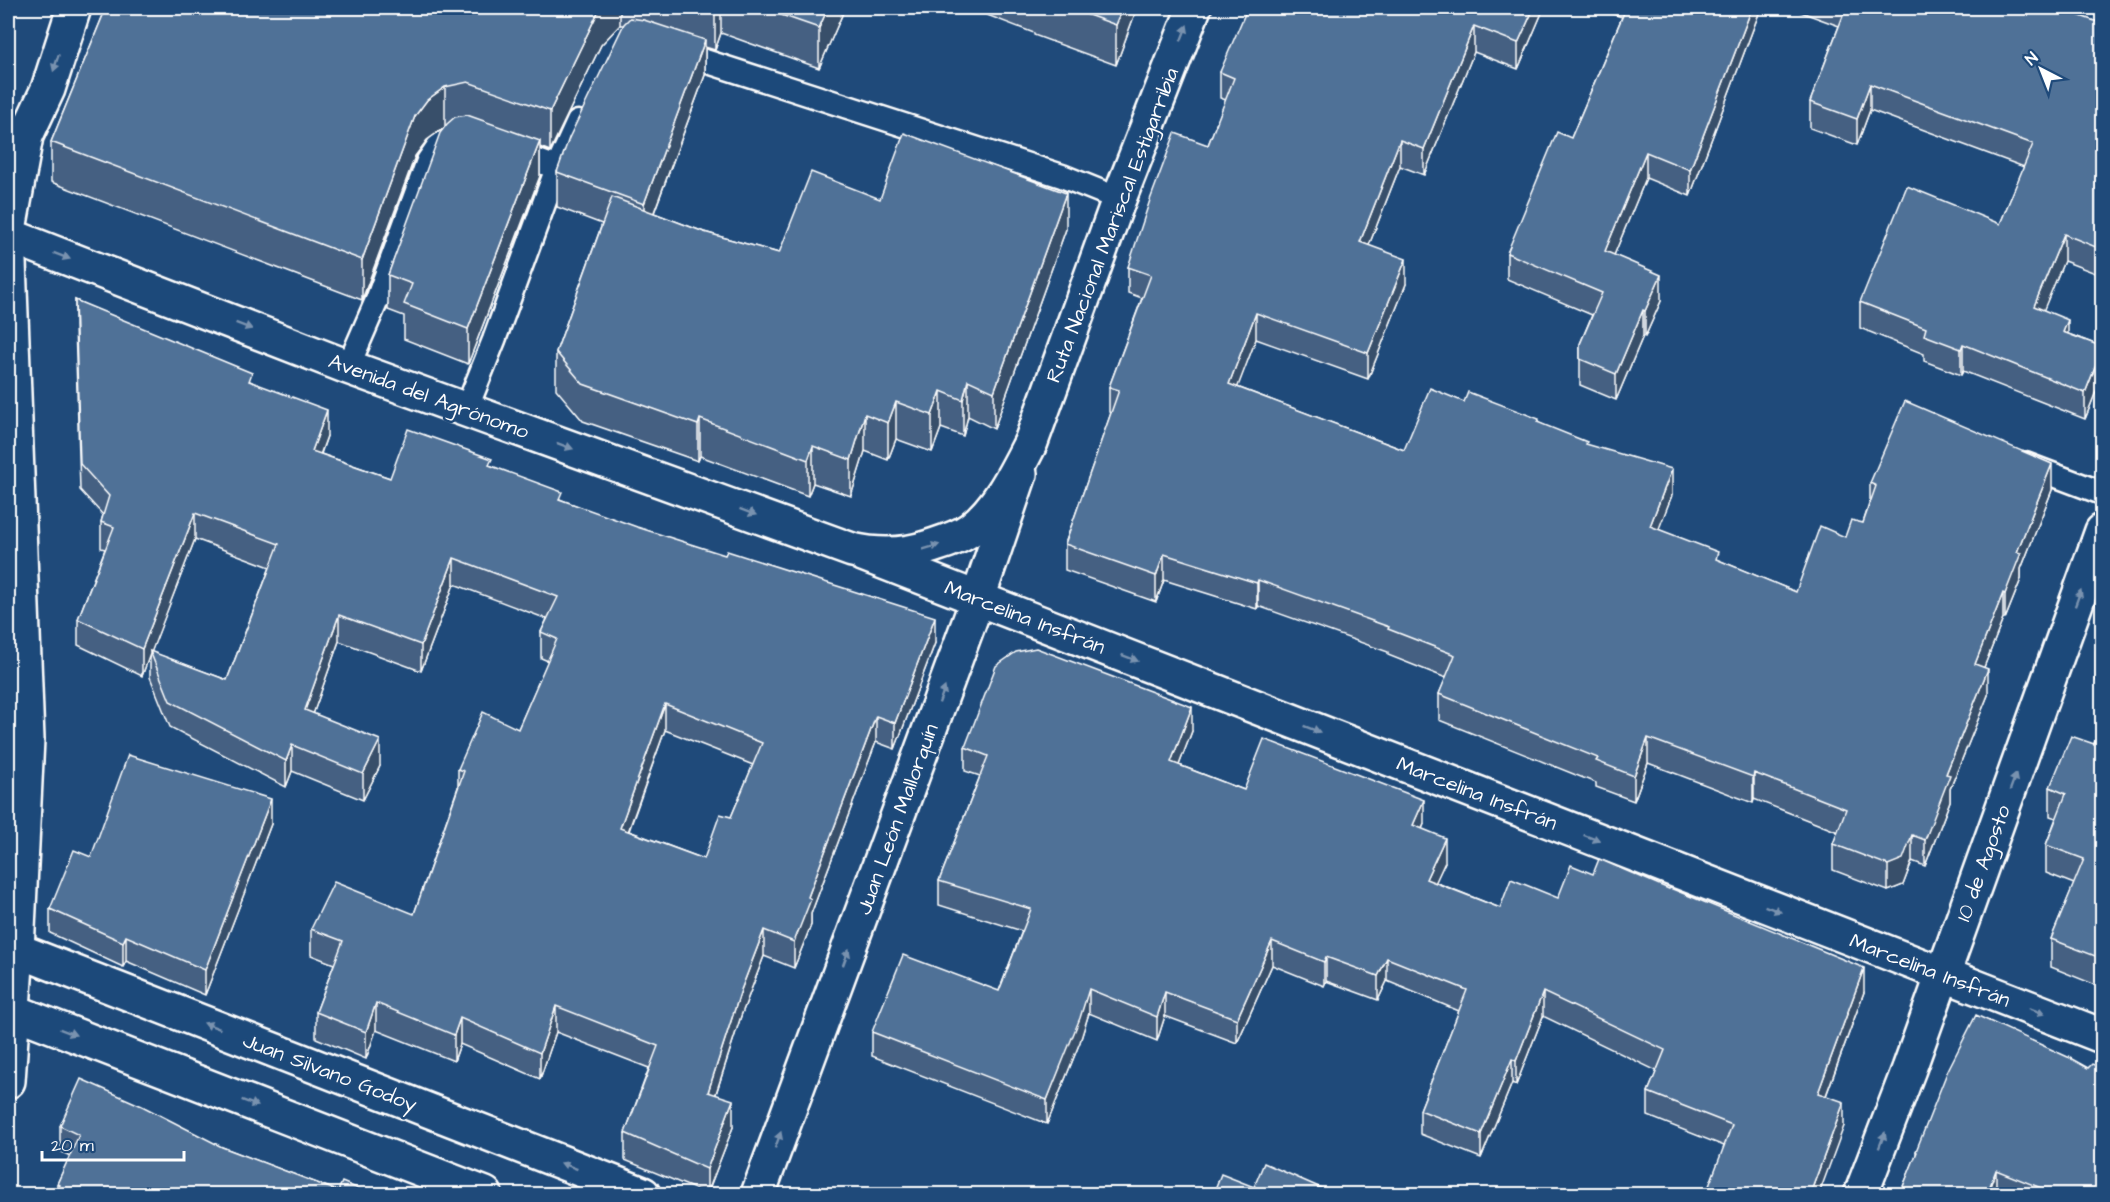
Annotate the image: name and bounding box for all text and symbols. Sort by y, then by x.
one-way arrow [1179,24,1189,42]
north arrow [2011,39,2071,99]
text: N [2021,47,2043,70]
one-way arrow [51,54,60,72]
street label: Ruta Nacional Mariscal Estigarribia [1039,63,1188,388]
one-way arrow [53,252,71,261]
one-way arrow [235,322,253,332]
street label: Avenida del Agrónomo [324,347,533,448]
one-way arrow [556,441,574,451]
one-way arrow [739,508,757,518]
one-way arrow [922,541,940,551]
street label: Marcelina Insfrán [940,573,1109,661]
one-way arrow [2074,589,2084,607]
one-way arrow [1122,653,1140,663]
one-way arrow [938,686,948,704]
street label: Juan León Mallorquín [849,720,946,919]
one-way arrow [1303,725,1321,734]
street label: Marcelina Insfrán [1392,749,1561,837]
one-way arrow [2008,773,2018,791]
street label: 10 de Agosto [1949,801,2020,926]
one-way arrow [1583,833,1601,843]
one-way arrow [1764,905,1782,914]
street label: Marcelina Insfrán [1845,926,2014,1014]
one-way arrow [841,948,851,966]
one-way arrow [2028,1007,2046,1016]
one-way arrow [202,1021,220,1031]
street label: Juan Silvano Godoy [238,1026,421,1121]
one-way arrow [59,1028,77,1038]
one-way arrow [241,1098,259,1108]
scale bar [42,1124,184,1162]
one-way arrow [774,1130,784,1148]
one-way arrow [1877,1131,1887,1149]
text: 20 m [51,1133,94,1158]
one-way arrow [560,1160,578,1170]

